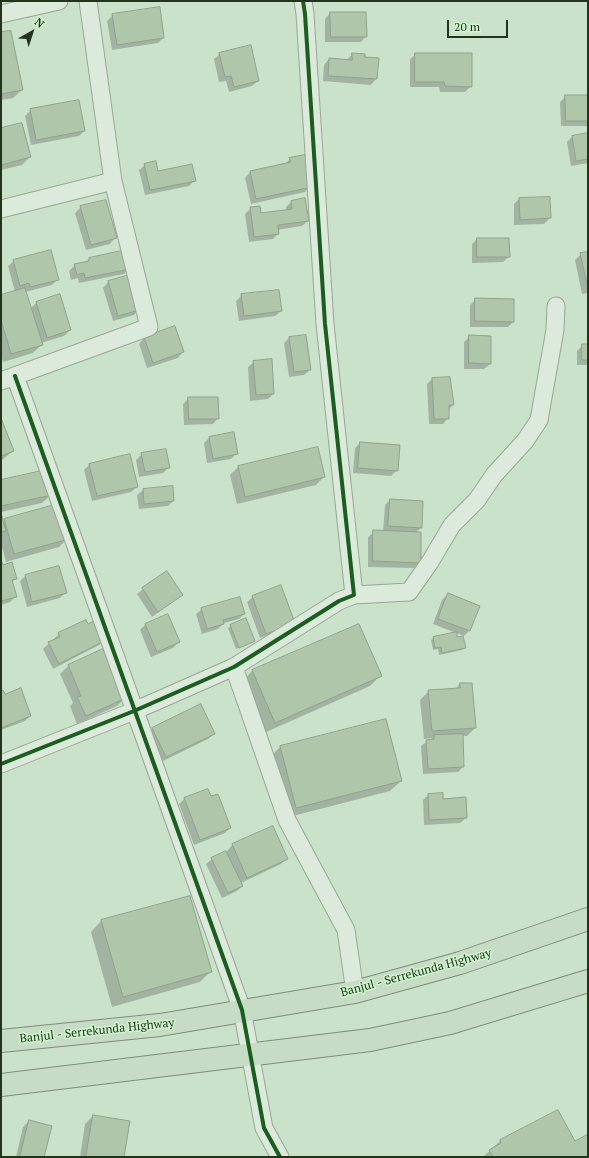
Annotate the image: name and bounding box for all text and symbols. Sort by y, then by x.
north arrow [12,12,52,52]
scale bar [449,12,510,38]
text: N [32,15,47,31]
text: 20 m [454,19,480,34]
street label: Banjul - Serrekunda Highway [339,946,493,1000]
street label: Banjul - Serrekunda Highway [19,1016,175,1046]

